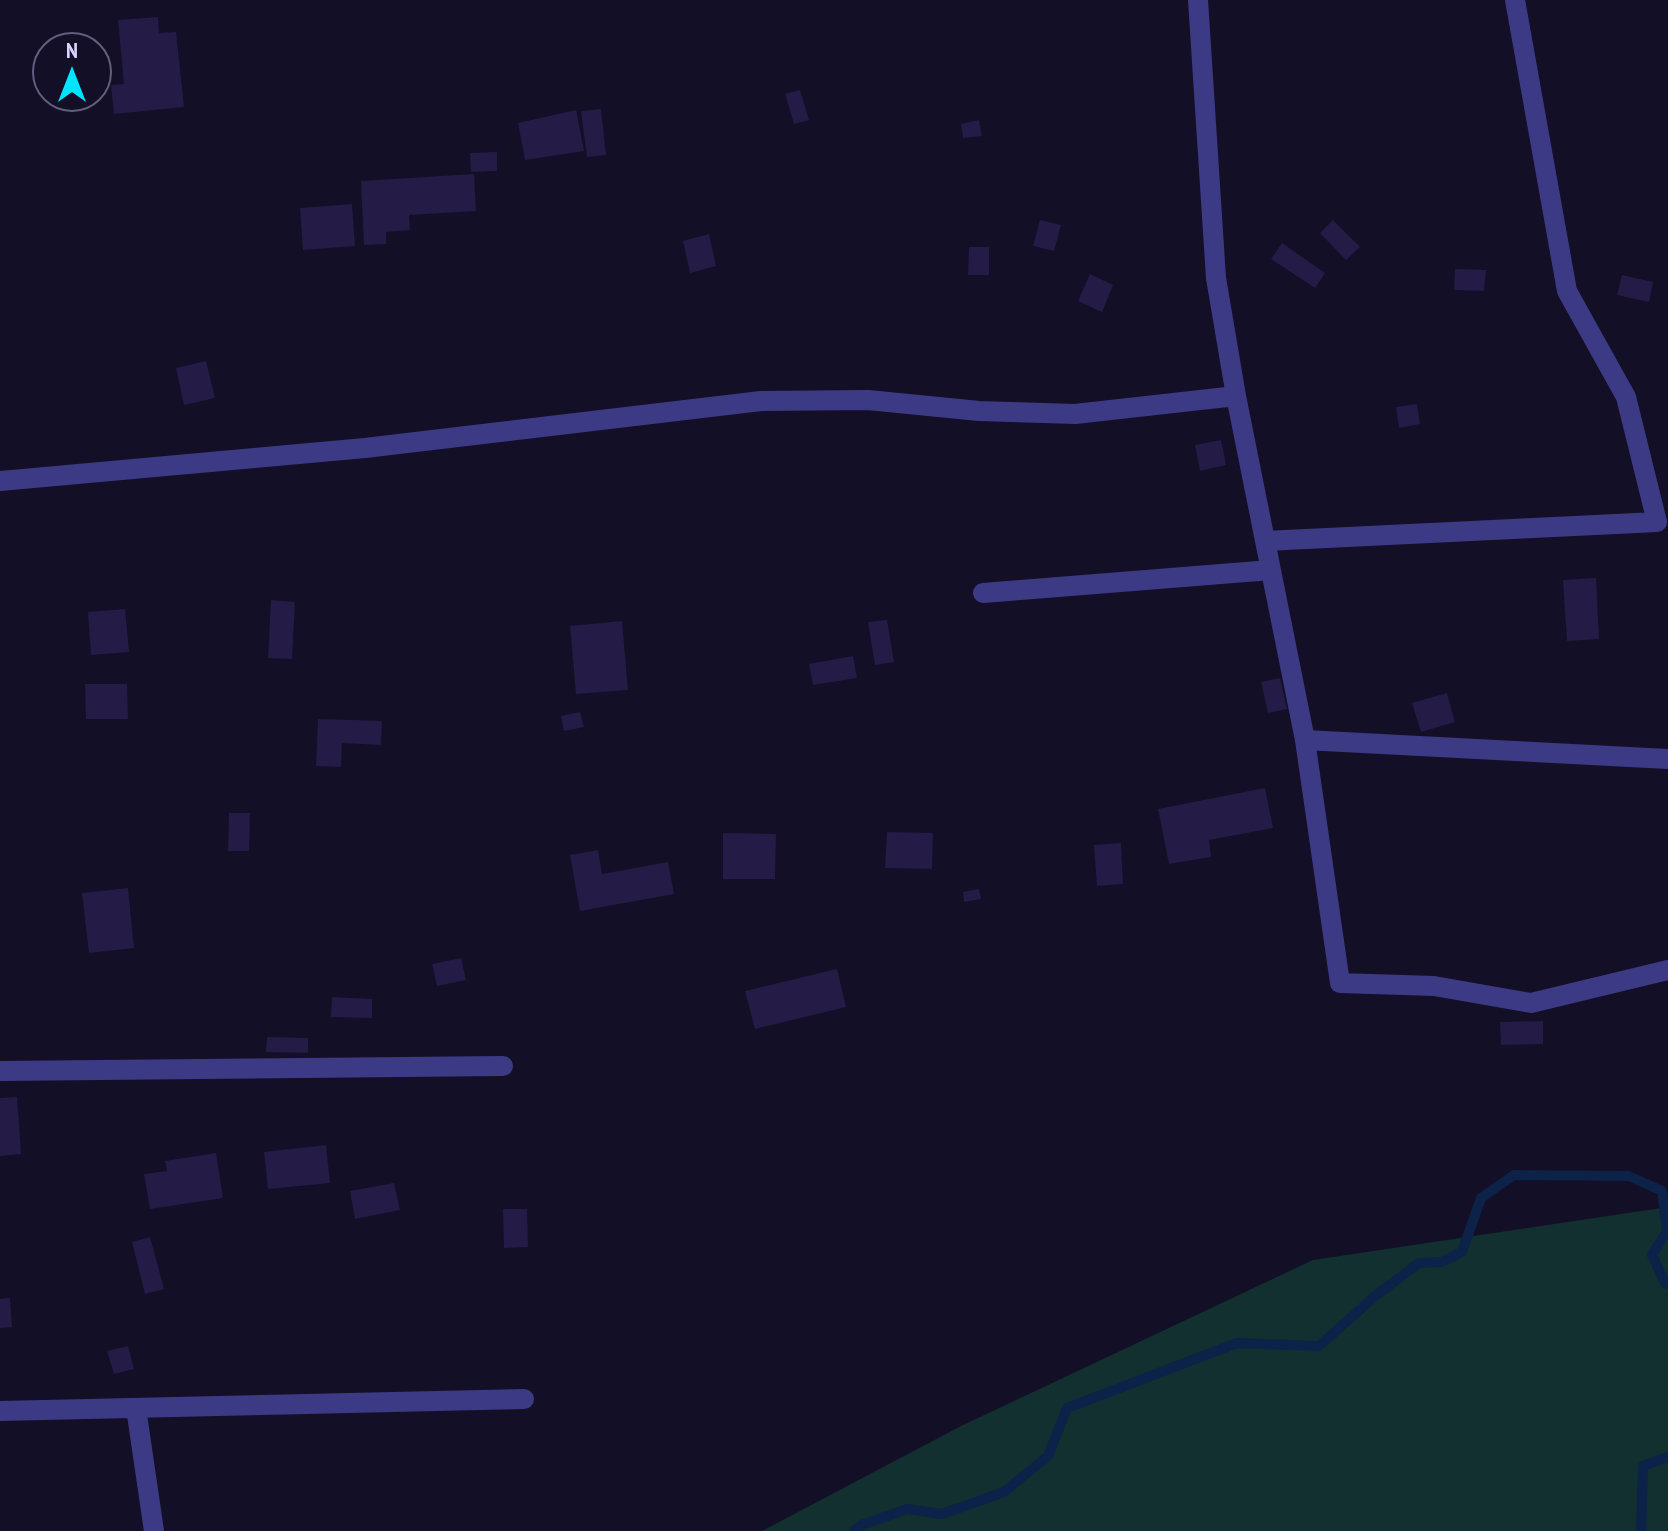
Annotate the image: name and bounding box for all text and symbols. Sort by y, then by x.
north arrow [32,32,112,112]
text: N [66,36,78,64]

